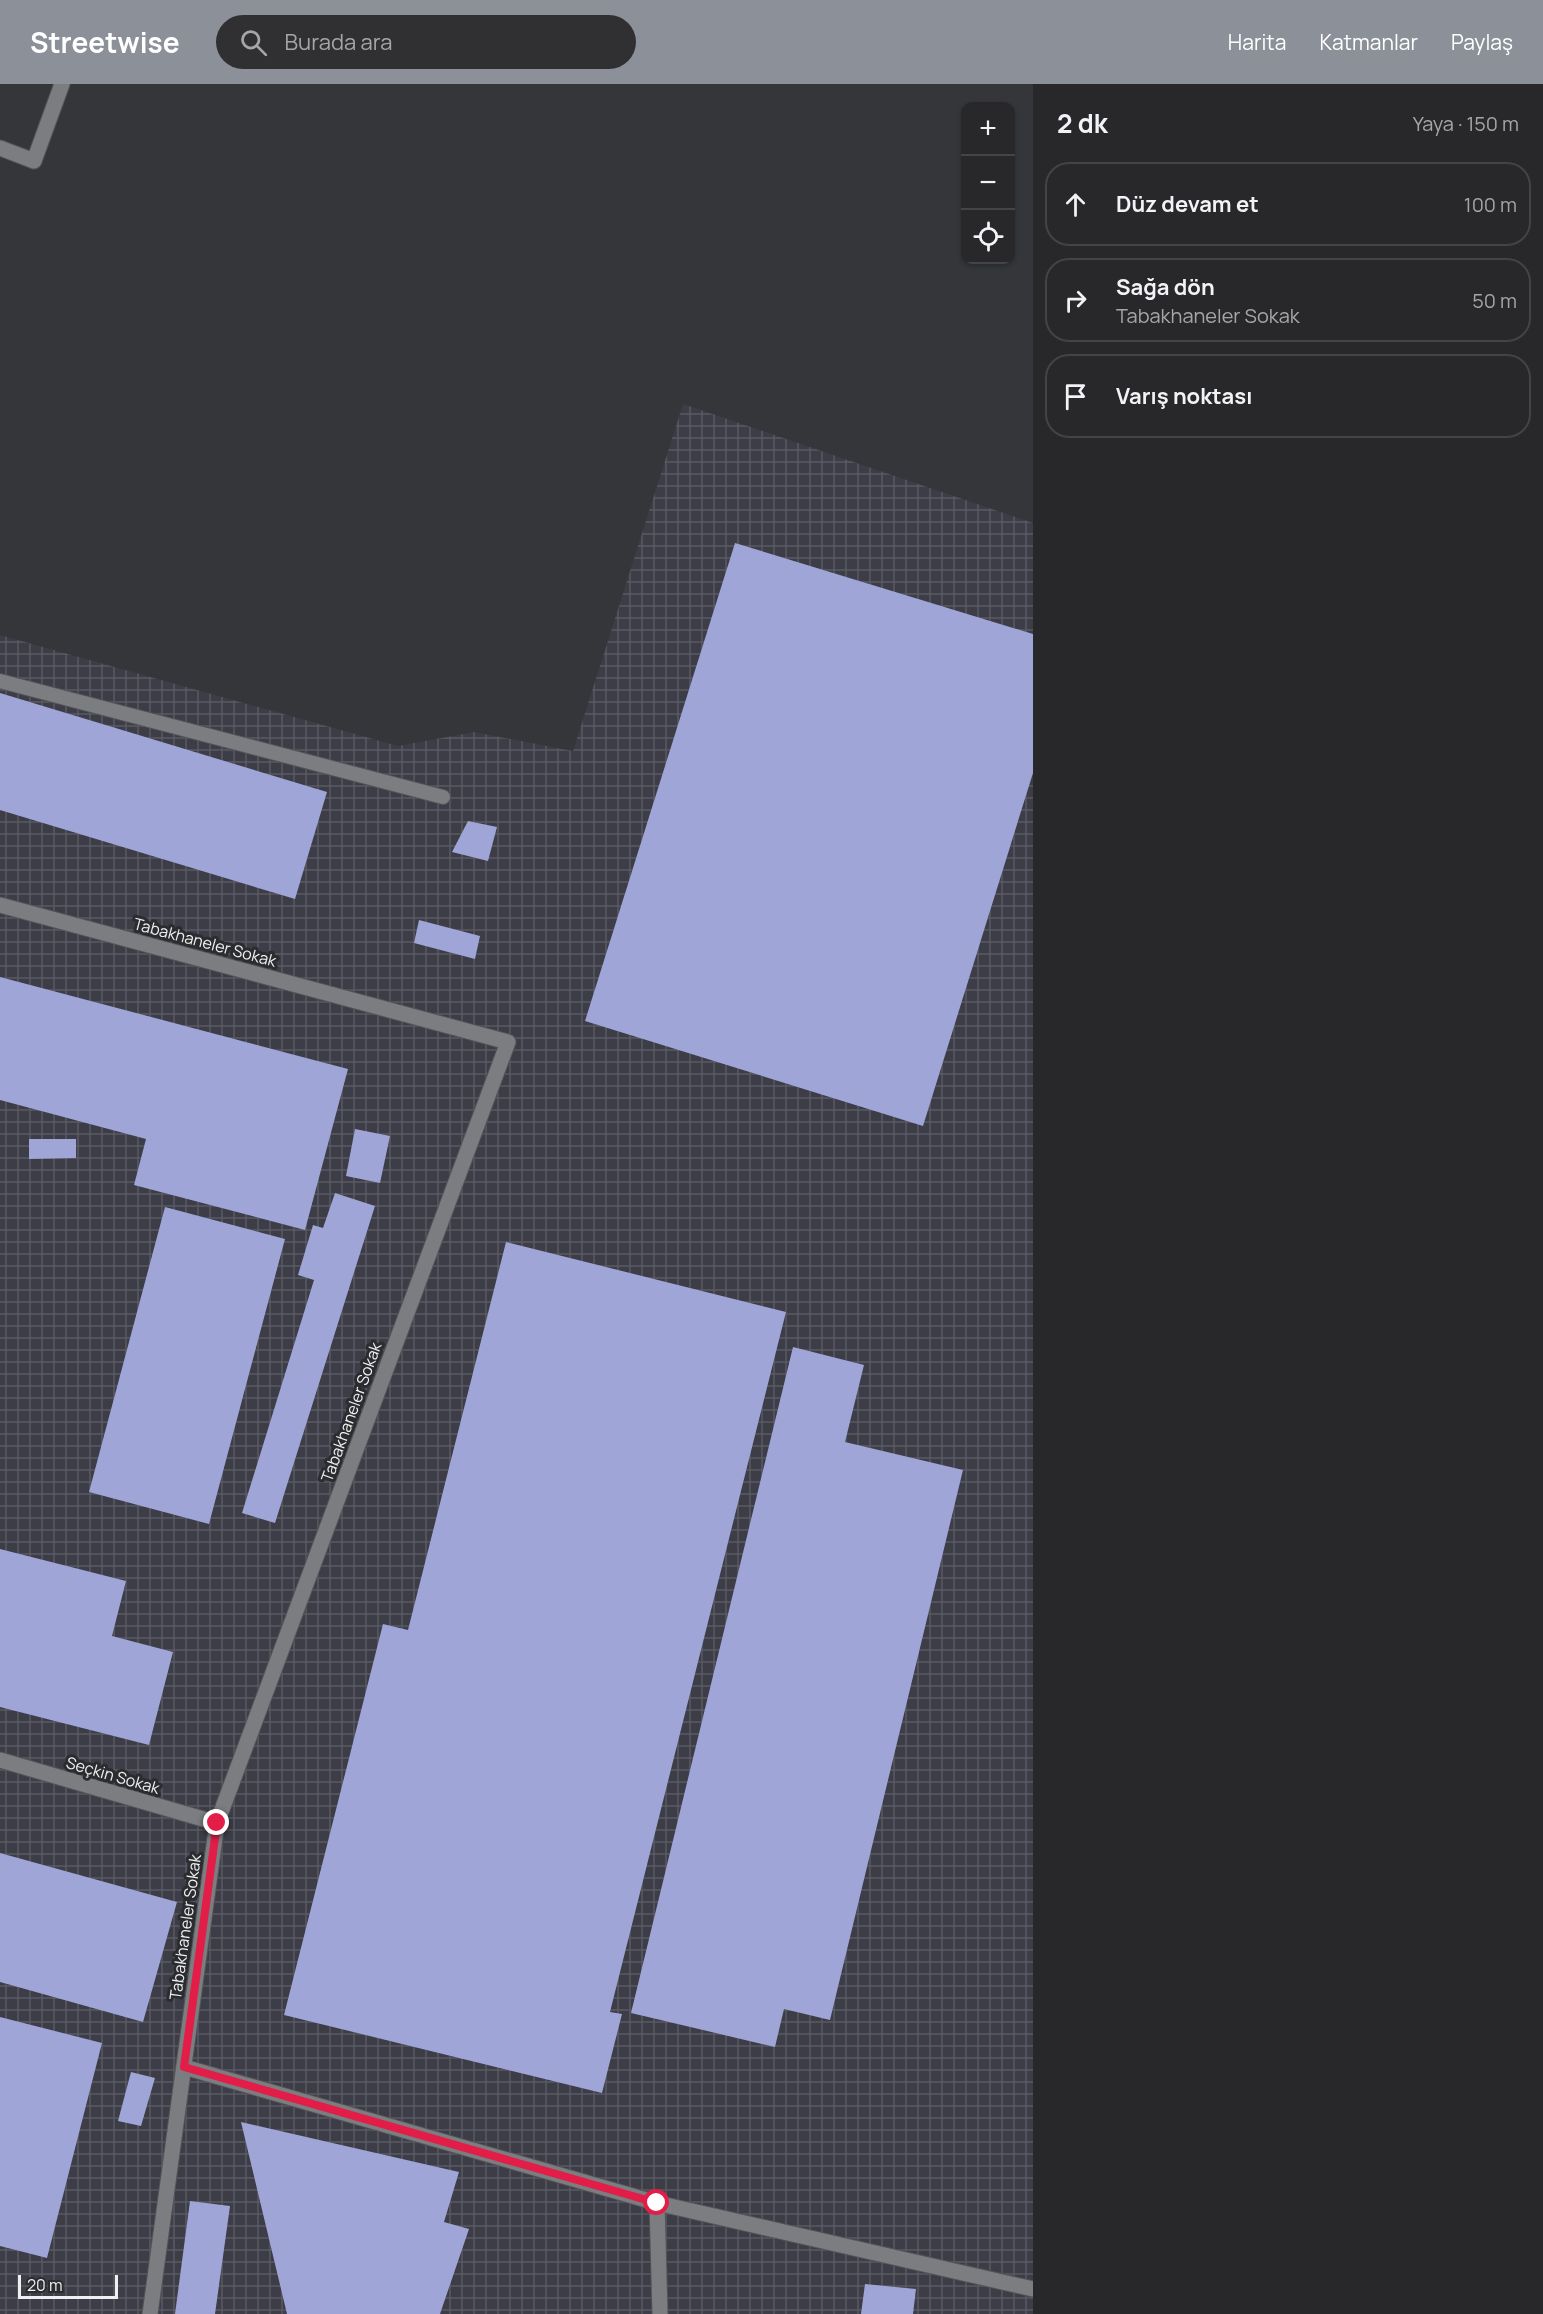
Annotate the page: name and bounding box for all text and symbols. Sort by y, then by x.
search box [216,15,636,69]
text: Streetwise [30,23,180,61]
icon: search [237,26,270,59]
text: Burada ara [285,27,392,57]
text: Harita [1228,28,1286,56]
text: Katmanlar [1319,28,1418,56]
text: Paylaş [1451,28,1513,56]
map controls [961,102,1015,264]
button: + [961,102,1015,156]
text: 2 dk [1057,105,1108,141]
text: Yaya · 150 m [1413,110,1519,137]
button: − [961,156,1015,210]
icon: ahead [1059,188,1092,221]
text: Düz devam et [1116,189,1259,219]
text: 100 m [1464,191,1517,218]
button: locate [961,210,1015,264]
text: Sağa dön [1116,272,1215,302]
icon: right [1059,284,1092,317]
text: 50 m [1472,287,1517,314]
text: Tabakhaneler Sokak [1116,302,1300,329]
icon: arrive [1059,380,1092,413]
text: Varış noktası [1116,381,1252,411]
street label: Tabakhaneler Sokak [131,912,280,972]
street label: Tabakhaneler Sokak [316,1338,387,1485]
street label: Seçkin Sokak [64,1751,163,1799]
route end [203,1809,229,1835]
street label: Tabakhaneler Sokak [164,1852,206,2001]
route start [643,2189,669,2215]
scale bar [18,2272,118,2300]
text: 20 m [27,2274,63,2296]

